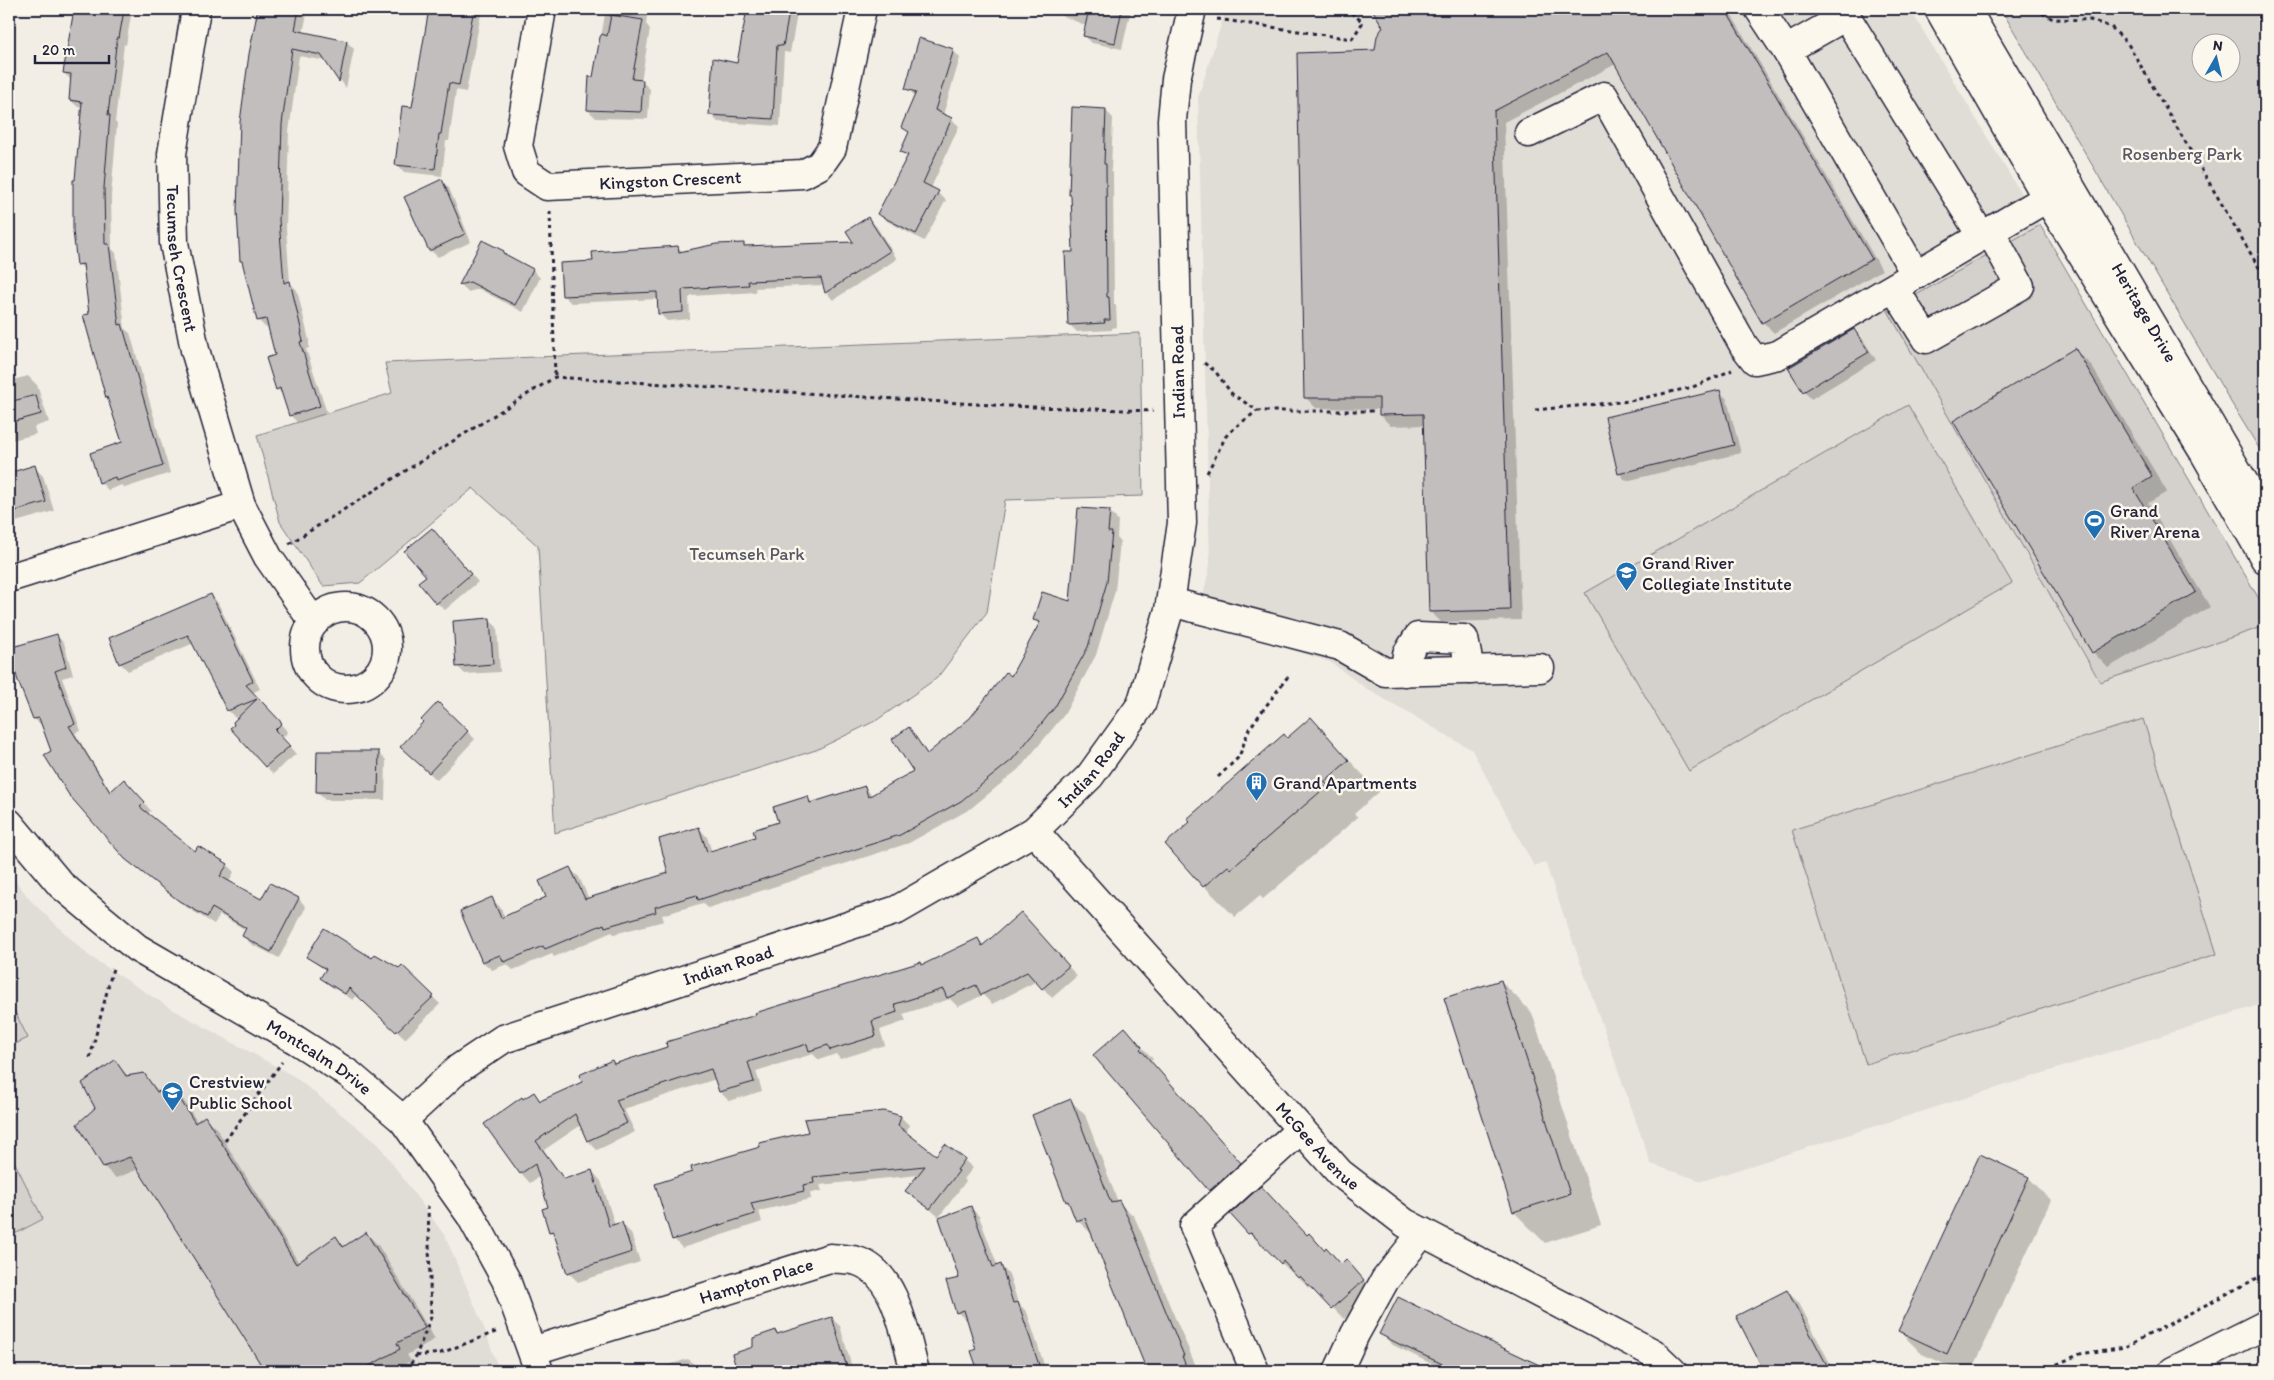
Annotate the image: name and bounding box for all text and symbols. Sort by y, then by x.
scale bar [35,32,109,64]
north arrow [2192,32,2242,82]
text: N [2212,37,2224,55]
text: 20 m [42,41,76,59]
park label: Rosenberg Park [2122,143,2243,165]
street label: Kingston Crescent [599,166,742,195]
street label: Tecumseh Crescent [162,184,202,334]
street label: Heritage Drive [2107,259,2182,366]
street label: Indian Road [1166,325,1190,419]
place label: Grand River Arena [2110,500,2201,543]
sports icon: Grand River Arena [2082,509,2106,540]
park label: Tecumseh Park [689,543,805,565]
place label: Grand River Collegiate Institute [1642,552,1792,595]
school or university icon: Grand River Collegiate Institute [1614,561,1638,592]
street label: Indian Road [1053,727,1130,813]
building icon: Grand Apartments [1245,771,1269,802]
place label: Grand Apartments [1273,772,1417,794]
street label: Indian Road [680,940,776,990]
street label: Montcalm Drive [263,1014,376,1100]
place label: Crestview Public School [189,1071,292,1114]
school or university icon: Crestview Public School [161,1080,185,1111]
street label: McGee Avenue [1271,1097,1364,1195]
street label: Hampton Place [697,1253,816,1309]

